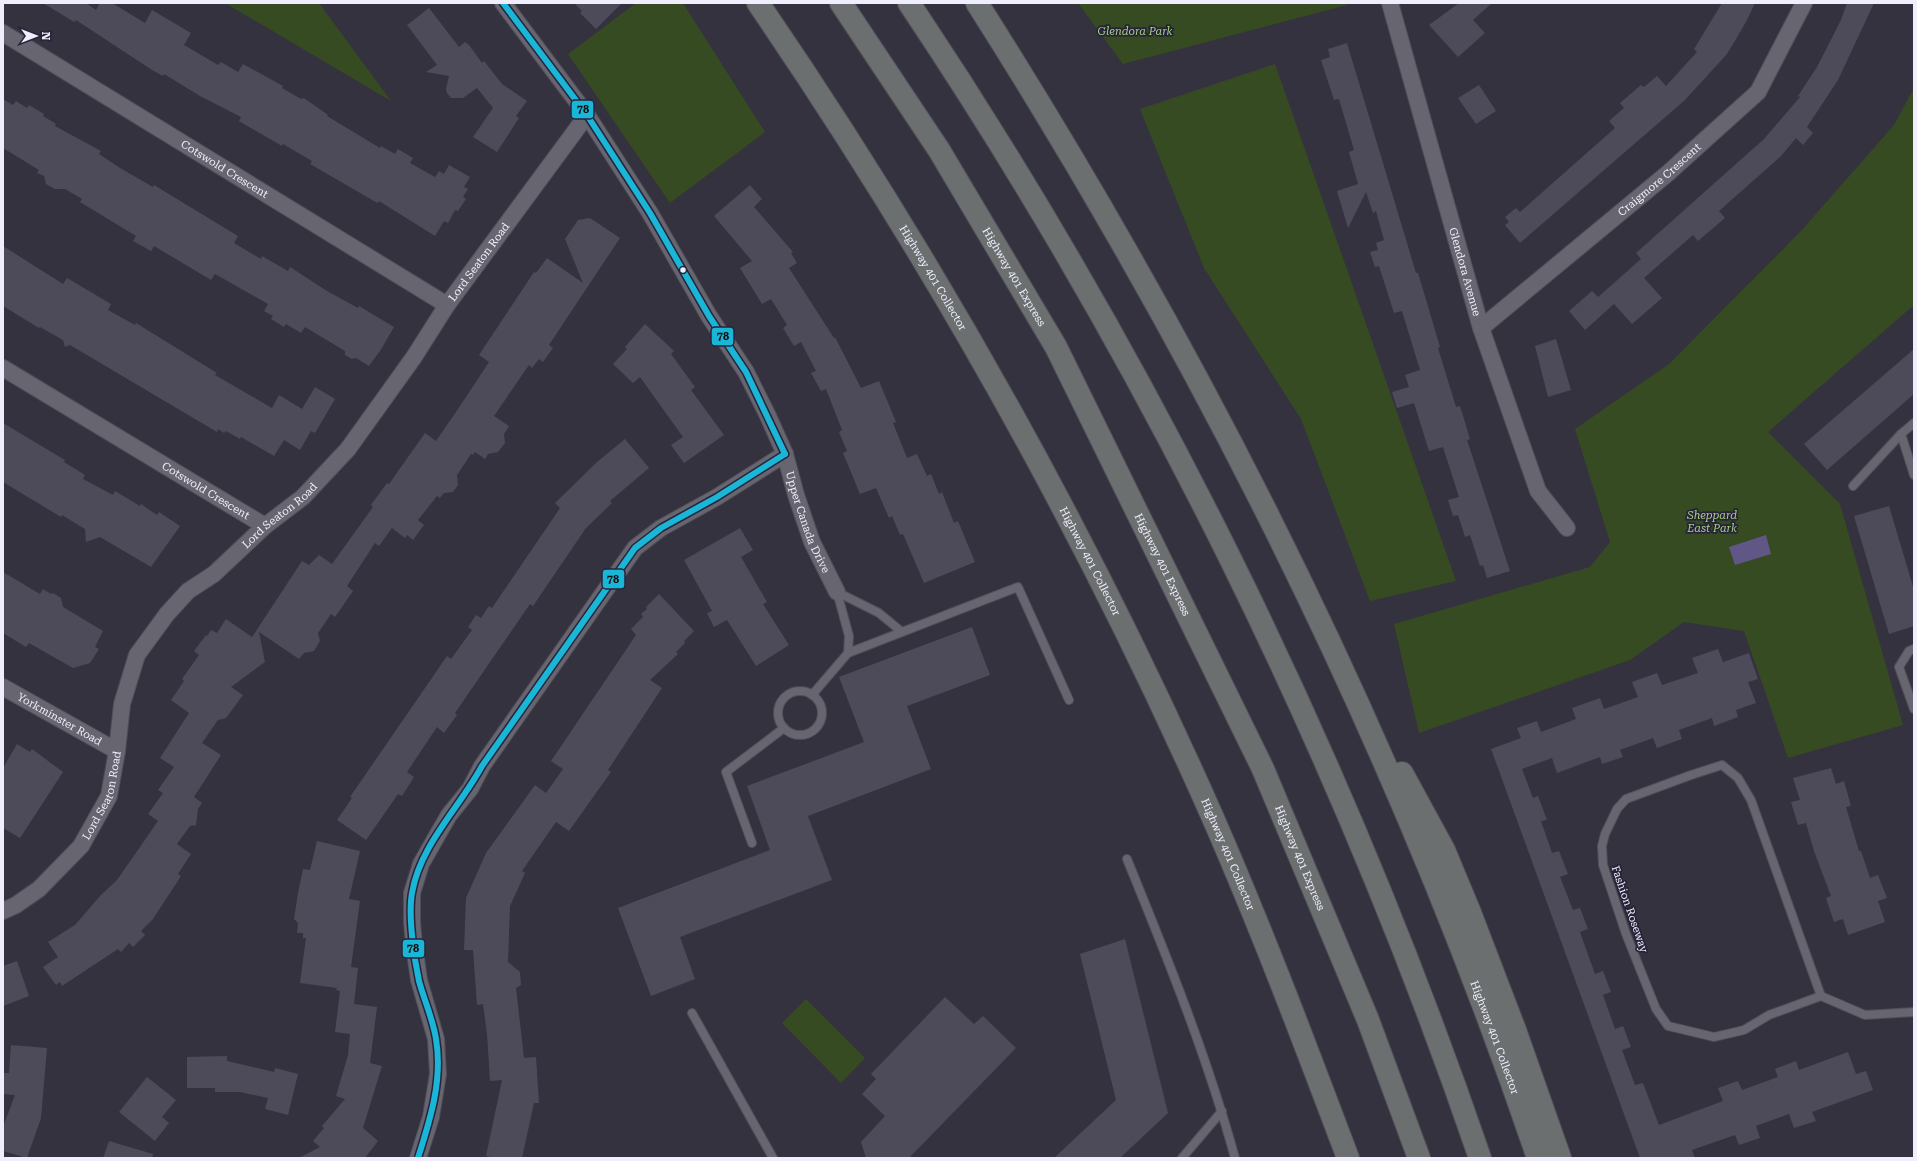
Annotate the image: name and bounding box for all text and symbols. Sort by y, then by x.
north arrow [16,16,56,56]
park label: Glendora Park [1097,25,1173,38]
text: N [39,32,52,41]
line badge: 78 [571,100,594,119]
text: 78 [577,103,589,116]
street label: Cotswold Crescent [178,138,270,201]
street label: Craigmore Crescent [1615,141,1704,219]
street label: Lord Seaton Road [446,220,512,304]
street label: Highway 401 Collector [897,223,970,333]
street label: Highway 401 Express [979,225,1048,329]
street label: Glendora Avenue [1446,226,1483,318]
unlabelled marker [678,265,688,275]
line badge: 78 [711,327,734,346]
text: 78 [717,330,729,343]
street label: Cotswold Crescent [160,459,252,522]
street label: Upper Canada Drive [783,470,832,575]
street label: Lord Seaton Road [240,480,320,551]
street label: Highway 401 Collector [1057,505,1123,618]
park label: Sheppard East Park [1686,509,1737,535]
street label: Highway 401 Express [1132,511,1193,618]
line badge: 78 [602,569,625,589]
text: 78 [607,573,619,586]
street label: Yorkminster Road [15,690,104,748]
street label: Lord Seaton Road [80,750,124,842]
street label: Highway 401 Collector [1198,797,1257,913]
street label: Highway 401 Express [1272,803,1327,912]
street label: Fashion Roseway [1609,864,1651,955]
line badge: 78 [402,939,425,958]
text: 78 [407,942,419,955]
street label: Highway 401 Collector [1468,979,1522,1097]

